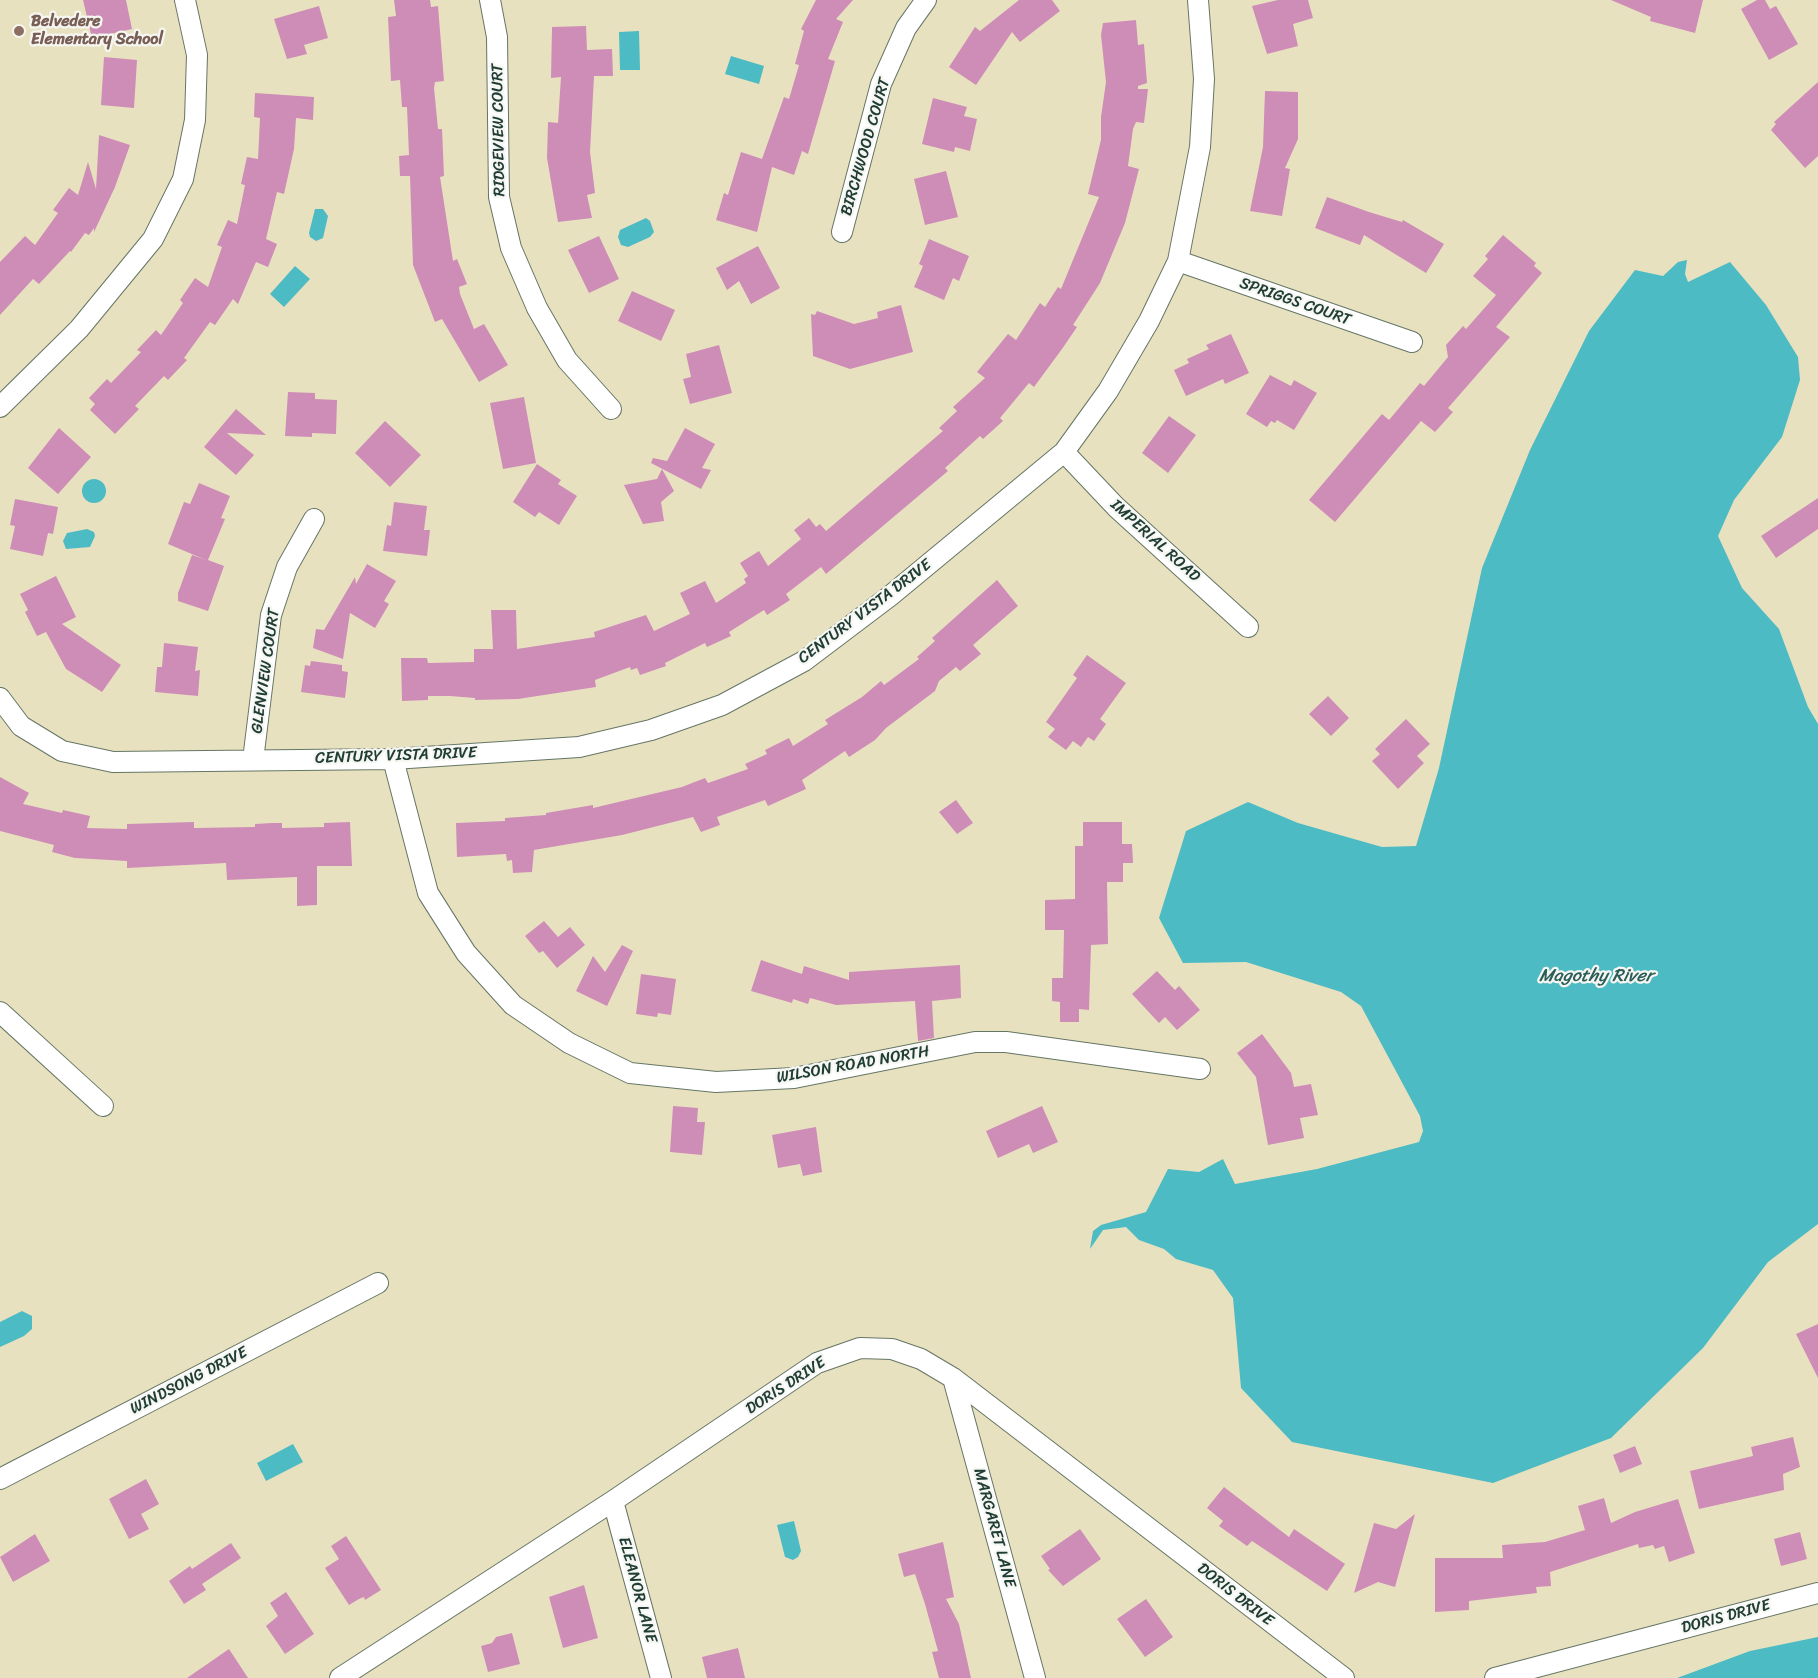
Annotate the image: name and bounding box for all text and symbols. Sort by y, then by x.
place label: Belvedere Elementary School [31,12,163,50]
marker: Belvedere Elementary School [12,24,26,38]
street label: RIDGEVIEW COURT [488,63,510,197]
street label: BIRCHWOOD COURT [837,76,895,218]
street label: SPRIGGS COURT [1237,274,1353,330]
street label: IMPERIAL ROAD [1106,496,1204,586]
street label: CENTURY VISTA DRIVE [795,556,935,668]
street label: GLENVIEW COURT [248,607,284,735]
street label: CENTURY VISTA DRIVE [315,744,477,768]
water label: Magothy River [1539,965,1653,987]
street label: WILSON ROAD NORTH [775,1042,931,1088]
street label: WINDSONG DRIVE [127,1343,251,1419]
street label: DORIS DRIVE [742,1353,830,1419]
street label: MARGARET LANE [969,1466,1019,1590]
street label: ELEANOR LANE [614,1535,660,1645]
street label: DORIS DRIVE [1193,1559,1277,1631]
street label: DORIS DRIVE [1679,1596,1773,1638]

